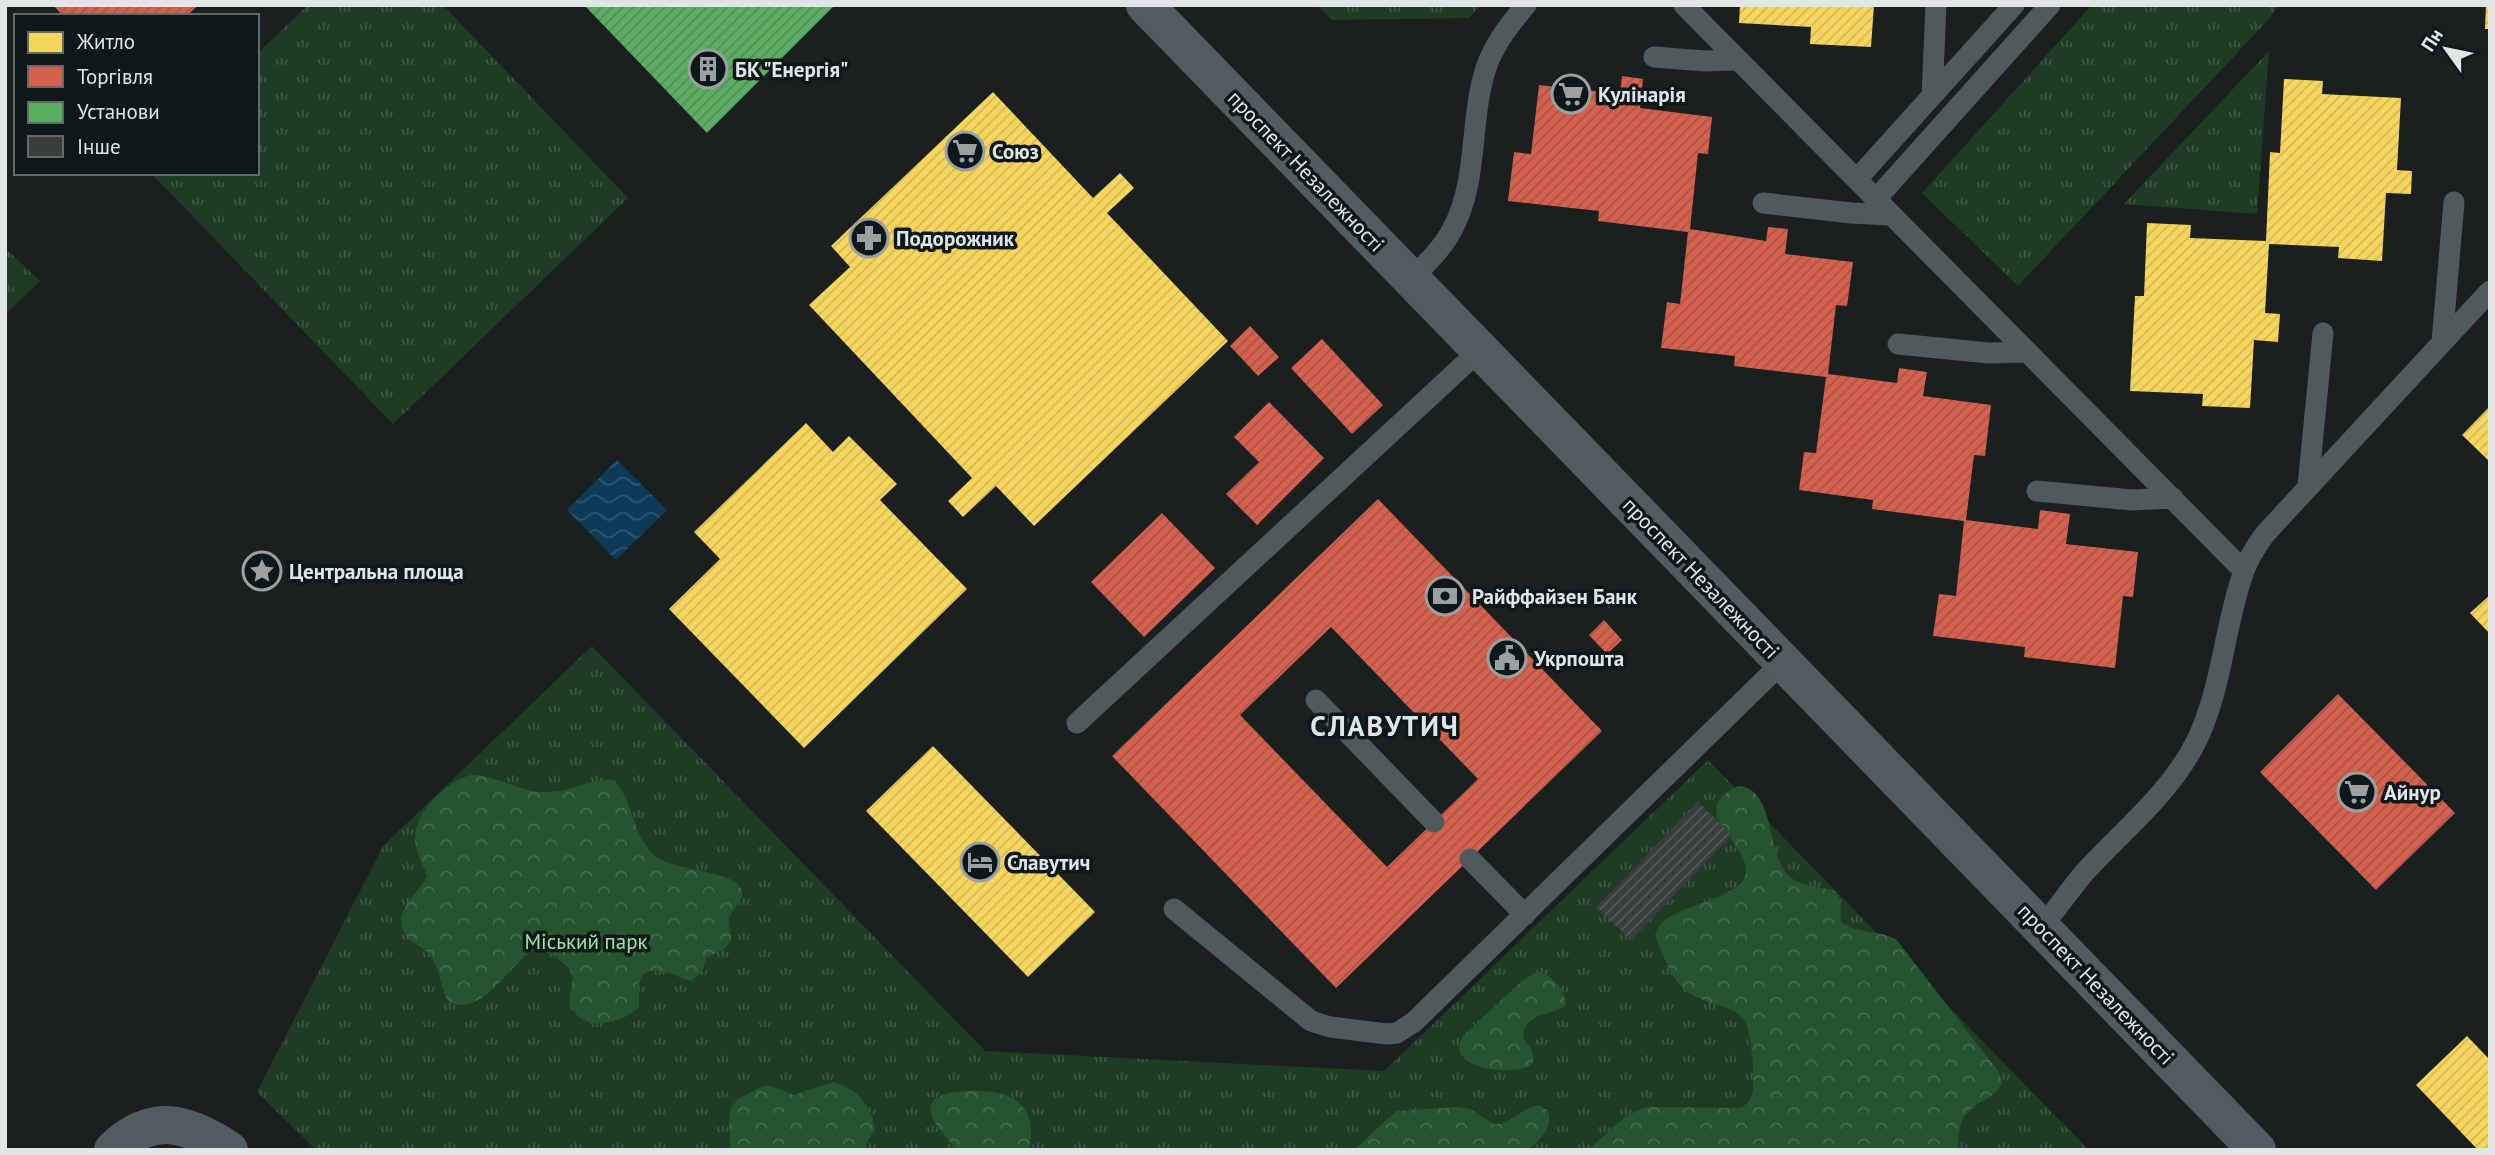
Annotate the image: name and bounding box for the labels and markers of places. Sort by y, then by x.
building icon: БК "Енергія" [687,48,729,90]
place label: БК "Енергія" [735,56,848,83]
supermarket icon: Кулінарія [1550,73,1592,115]
place label: Кулінарія [1598,81,1686,108]
supermarket icon: Союз [944,130,986,172]
place label: Союз [992,138,1039,165]
pharmacy icon: Подорожник [848,217,890,259]
place label: Подорожник [896,225,1015,252]
place icon: Центральна площа [241,550,283,592]
place label: Центральна площа [289,558,464,585]
bank icon: Райффайзен Банк [1424,575,1466,617]
place label: Райффайзен Банк [1472,583,1638,610]
public building icon: Укрпошта [1486,637,1528,679]
place label: Укрпошта [1533,645,1624,672]
supermarket icon: Айнур [2336,771,2378,813]
place label: Айнур [2384,779,2441,806]
hotel icon: Славутич [959,841,1001,883]
place label: Славутич [1007,849,1090,876]

